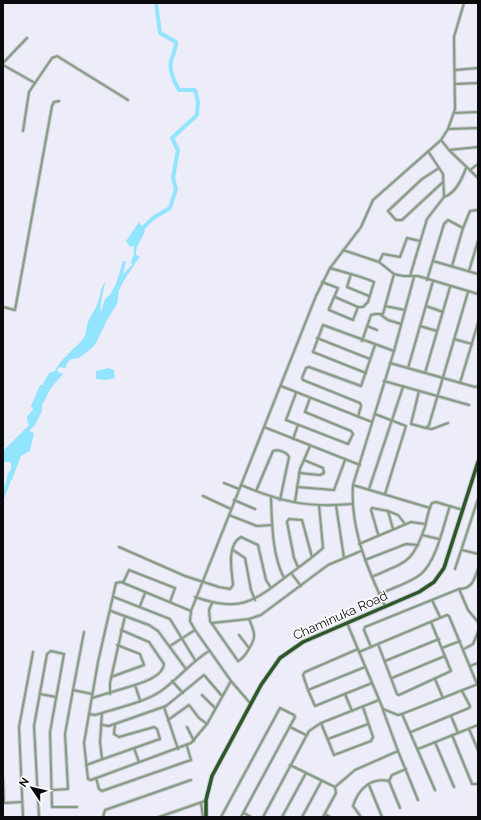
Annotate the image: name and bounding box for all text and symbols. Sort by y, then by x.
street label: Chaminuka Road [291,588,390,643]
north arrow [12,768,52,808]
text: N [16,775,32,790]

